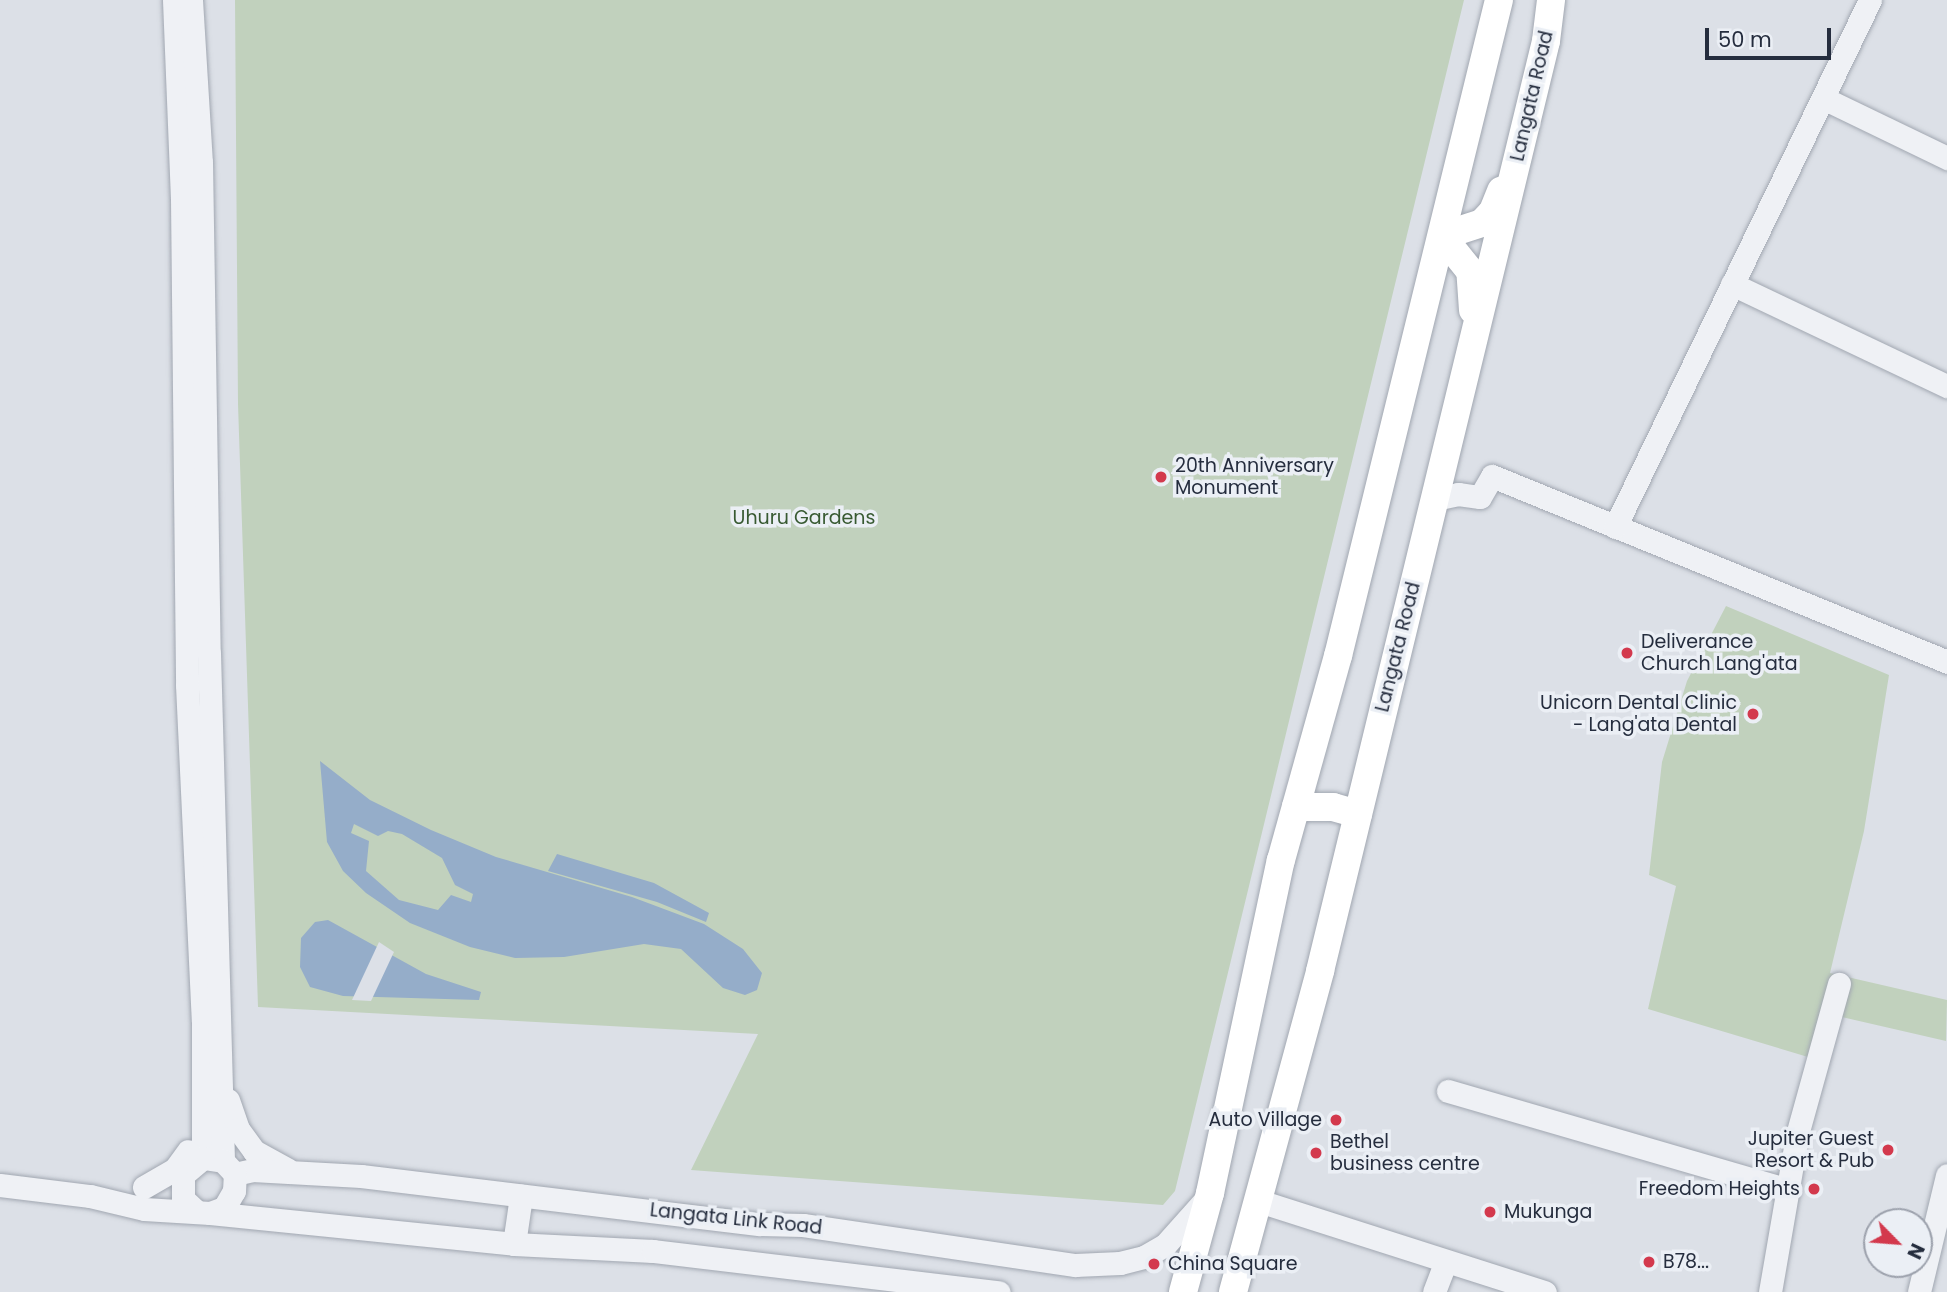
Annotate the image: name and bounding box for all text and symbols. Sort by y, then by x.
scale bar [1709,14,1835,58]
text: 50 m [1718,25,1772,54]
street label: Langata Road [1506,29,1558,163]
place label: 20th Anniversary Monument [1175,455,1334,499]
marker: 20th Anniversary Monument [1153,469,1169,485]
park label: Uhuru Gardens [733,507,875,529]
street label: Langata Road [1371,580,1425,714]
place label: Deliverance Church Lang'ata [1641,631,1798,675]
marker: Deliverance Church Lang'ata [1619,645,1635,661]
place label: Unicorn Dental Clinic - Lang'ata Dental [1540,692,1737,736]
marker: Unicorn Dental Clinic - Lang'ata Dental [1743,704,1763,724]
place label: Auto Village [1209,1109,1322,1131]
marker: Auto Village [1328,1112,1344,1128]
place label: Jupiter Guest Resort & Pub [1748,1128,1874,1172]
place label: Bethel business centre [1330,1131,1480,1175]
marker: Jupiter Guest Resort & Pub [1880,1142,1896,1158]
marker: Bethel business centre [1308,1145,1324,1161]
place label: Freedom Heights [1639,1178,1800,1200]
marker: Freedom Heights [1806,1181,1822,1197]
street label: Langata Link Road [649,1199,823,1239]
place label: Mukunga [1504,1201,1592,1223]
marker: Mukunga [1482,1204,1498,1220]
north arrow [1863,1208,1933,1278]
text: N [1900,1239,1931,1263]
place label: B78... [1663,1251,1709,1273]
place label: China Square [1168,1253,1297,1275]
marker: B78... [1641,1254,1657,1270]
marker: China Square [1146,1256,1162,1272]

